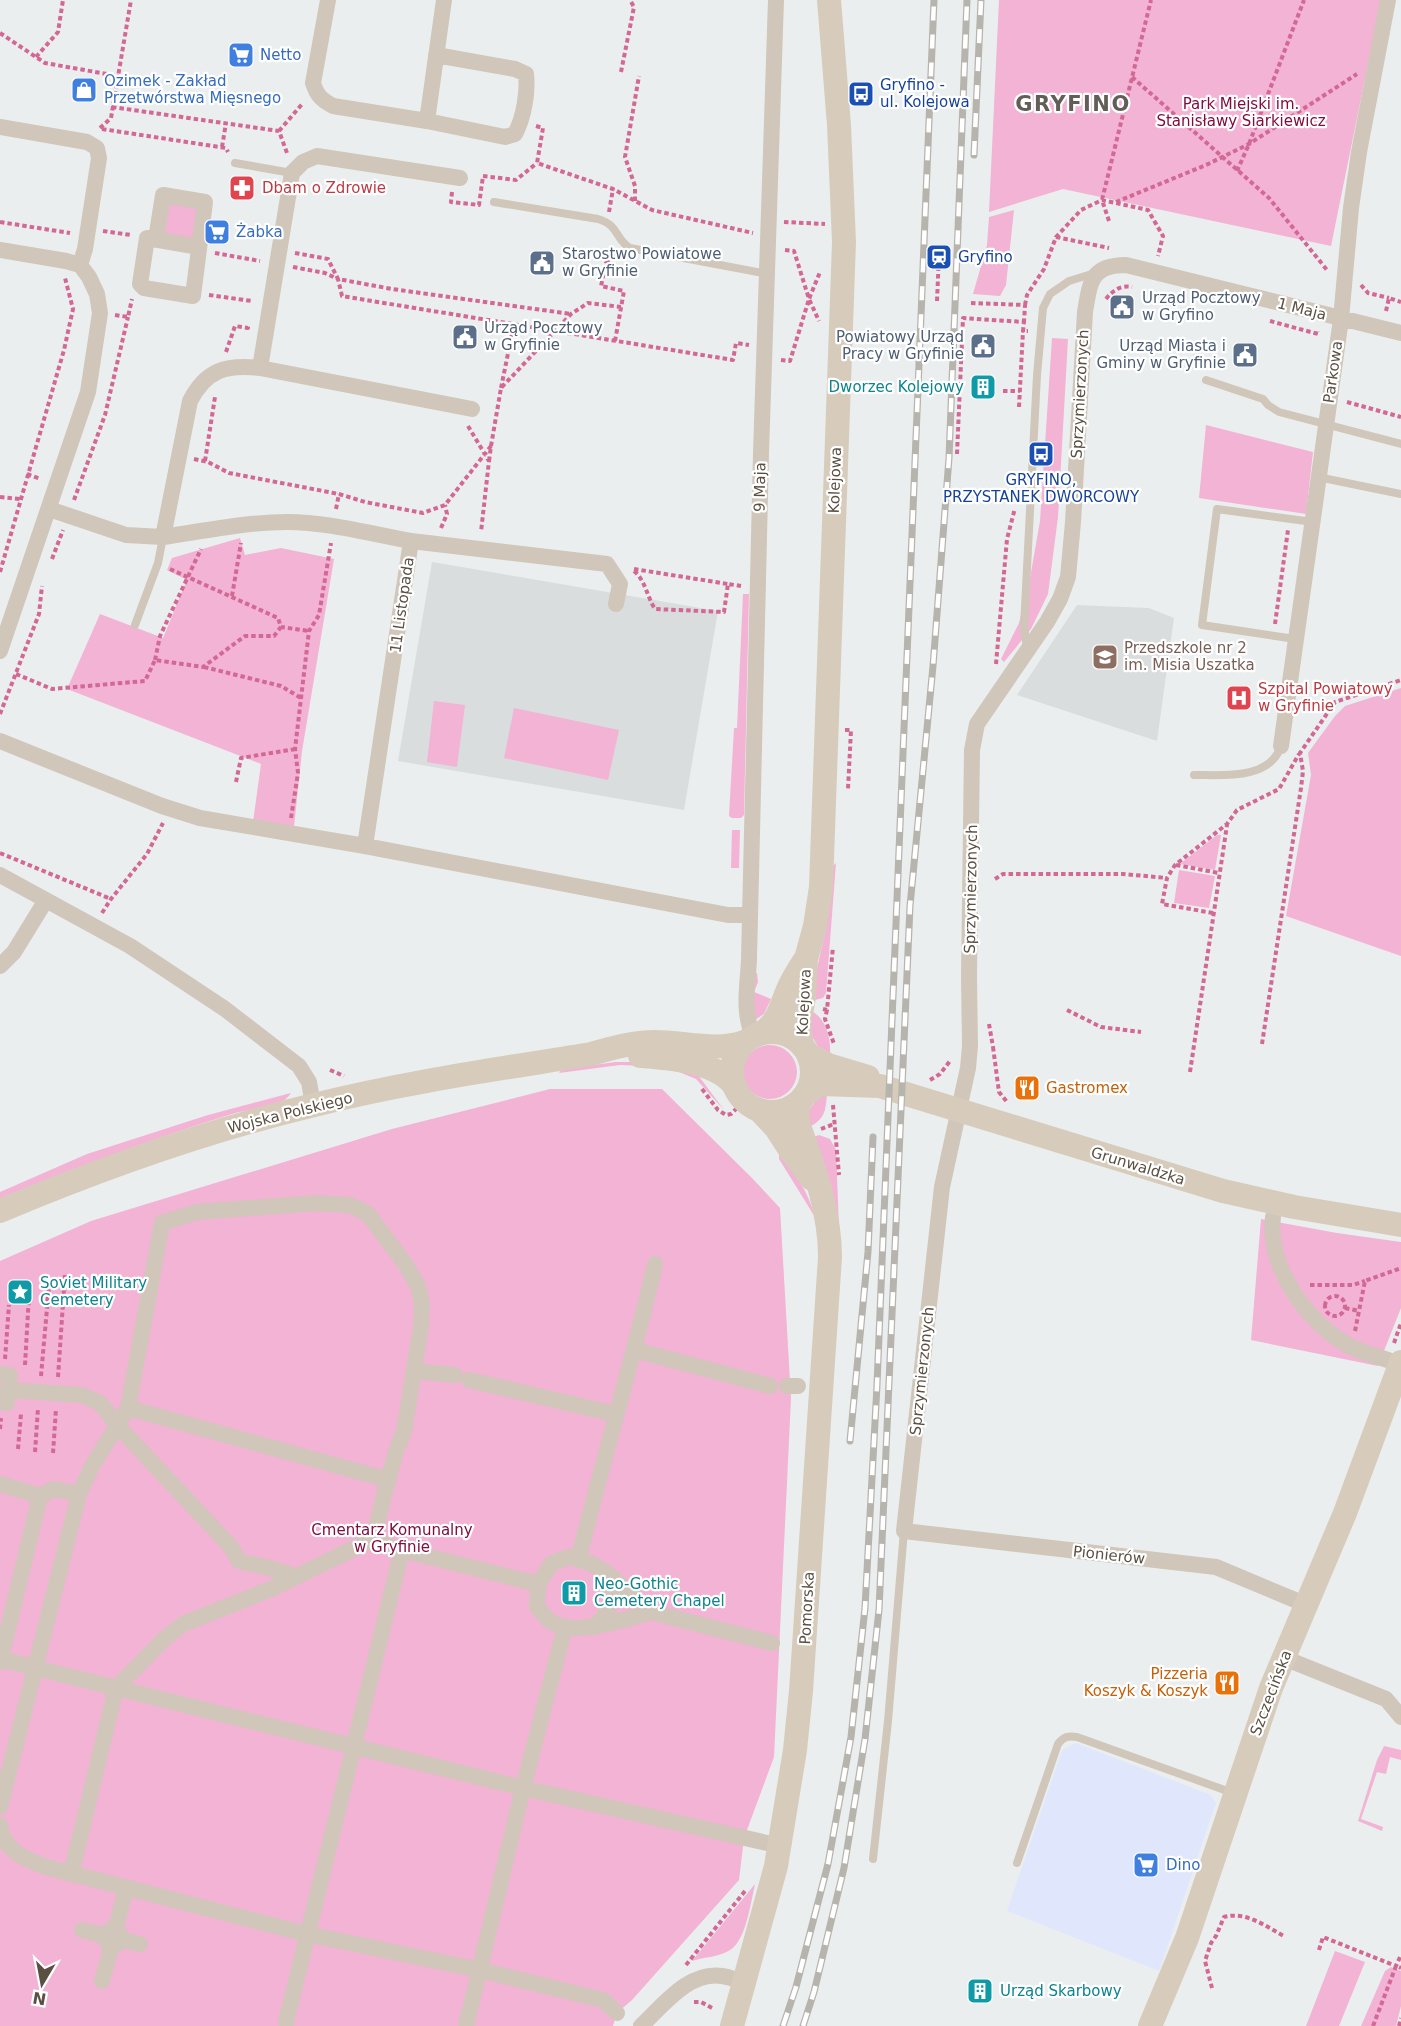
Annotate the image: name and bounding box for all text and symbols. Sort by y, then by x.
supermarket icon: Netto [226,40,256,70]
place label: Netto [260,46,301,64]
place label: Ozimek - Zakład Przetwórstwa Mięsnego [104,72,281,107]
shop icon: Ozimek - Zakład Przetwórstwa Mięsnego [69,75,99,105]
place label: Gryfino - ul. Kolejowa [880,76,970,111]
bus stop icon: Gryfino - ul. Kolejowa [846,79,876,109]
district label: GRYFINO [1015,92,1131,116]
park label: Park Miejski im. Stanisławy Siarkiewicz [1156,95,1326,130]
pharmacy icon: Dbam o Zdrowie [227,173,257,203]
place label: Dbam o Zdrowie [262,179,386,197]
supermarket icon: Żabka [202,217,232,247]
place label: Żabka [236,222,283,241]
station icon: Gryfino [924,242,954,272]
place label: Starostwo Powiatowe w Gryfinie [562,245,721,280]
public building icon: Starostwo Powiatowe w Gryfinie [527,248,557,278]
place label: Gryfino [958,248,1013,266]
place label: Urząd Pocztowy w Gryfino [1142,289,1261,324]
public building icon: Urząd Pocztowy w Gryfino [1107,292,1137,322]
street label: 1 Maja [1276,294,1328,324]
place label: Urząd Pocztowy w Gryfinie [484,319,603,354]
public building icon: Urząd Pocztowy w Gryfinie [450,322,480,352]
place label: Powiatowy Urząd Pracy w Gryfinie [836,328,964,363]
street label: Sprzymierzonych [1068,329,1092,459]
public building icon: Powiatowy Urząd Pracy w Gryfinie [968,331,998,361]
place label: Urząd Miasta i Gminy w Gryfinie [1096,337,1226,372]
public building icon: Urząd Miasta i Gminy w Gryfinie [1230,340,1260,370]
street label: Parkowa [1320,340,1346,404]
building icon: Dworzec Kolejowy [968,372,998,402]
place label: Dworzec Kolejowy [829,378,964,396]
bus stop icon: GRYFINO, PRZYSTANEK DWORCOWY [1026,439,1056,469]
street label: Kolejowa [825,446,845,514]
street label: 9 Maja [751,462,769,512]
place label: GRYFINO, PRZYSTANEK DWORCOWY [943,471,1140,506]
street label: 11 Listopada [386,556,418,654]
place label: Przedszkole nr 2 im. Misia Uszatka [1124,639,1255,674]
school or university icon: Przedszkole nr 2 im. Misia Uszatka [1090,642,1120,672]
place label: Szpital Powiatowy w Gryfinie [1258,680,1393,715]
hospital icon: Szpital Powiatowy w Gryfinie [1224,683,1254,713]
street label: Sprzymierzonych [961,824,981,954]
street label: Kolejowa [793,968,815,1036]
restaurant icon: Gastromex [1012,1073,1042,1103]
place label: Gastromex [1046,1079,1128,1097]
street label: Wojska Polskiego [226,1089,354,1137]
street label: Grunwaldzka [1089,1143,1187,1189]
place label: Soviet Military Cemetery [40,1274,147,1309]
place icon: Soviet Military Cemetery [5,1277,35,1307]
street label: Sprzymierzonych [906,1306,938,1436]
park label: Cmentarz Komunalny w Gryfinie [311,1521,473,1556]
street label: Pionierów [1072,1542,1146,1568]
street label: Pomorska [796,1571,818,1645]
place label: Neo-Gothic Cemetery Chapel [594,1575,725,1610]
building icon: Neo-Gothic Cemetery Chapel [559,1578,589,1608]
street label: Szczecińska [1246,1648,1296,1738]
place label: Pizzeria Koszyk & Koszyk [1084,1665,1208,1700]
restaurant icon: Pizzeria Koszyk & Koszyk [1212,1668,1242,1698]
supermarket icon: Dino [1131,1850,1161,1880]
place label: Dino [1166,1856,1200,1874]
north arrow [12,1954,72,2014]
building icon: Urząd Skarbowy [965,1976,995,2006]
place label: Urząd Skarbowy [1000,1982,1122,2000]
text: N [31,1988,48,2009]

